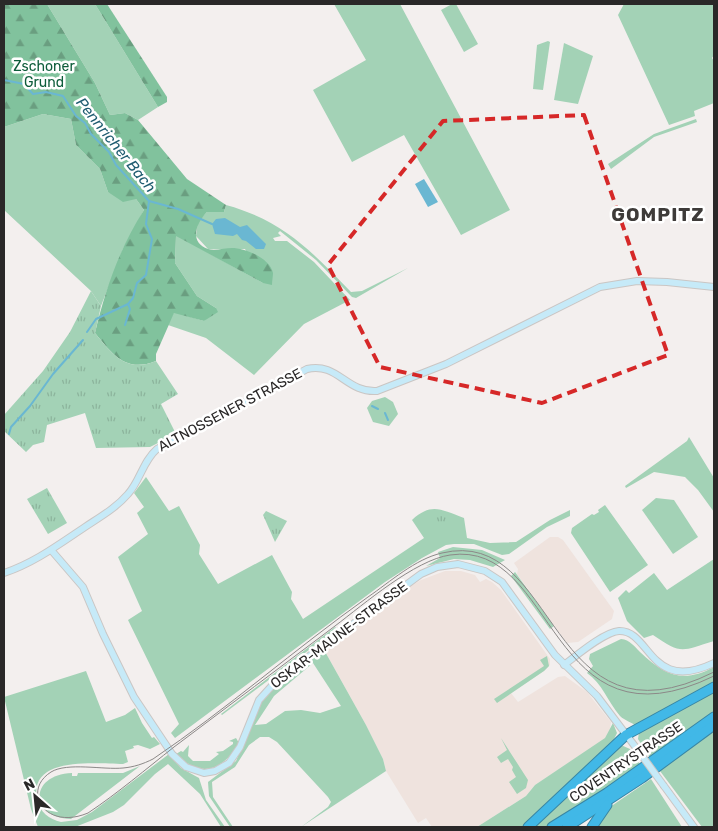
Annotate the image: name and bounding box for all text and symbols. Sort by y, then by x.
park label: Zschoner Grund [13,58,75,91]
water label: Pennricher Bach [72,94,160,196]
district label: GOMPITZ [611,203,705,226]
street label: ALTNOSSENER STRASSE [155,365,305,455]
street label: OSKAR-MAUNE-STRASSE [267,578,411,692]
street label: COVENTRYSTRASSE [566,718,686,806]
north arrow [10,771,60,821]
text: N [21,775,38,795]

